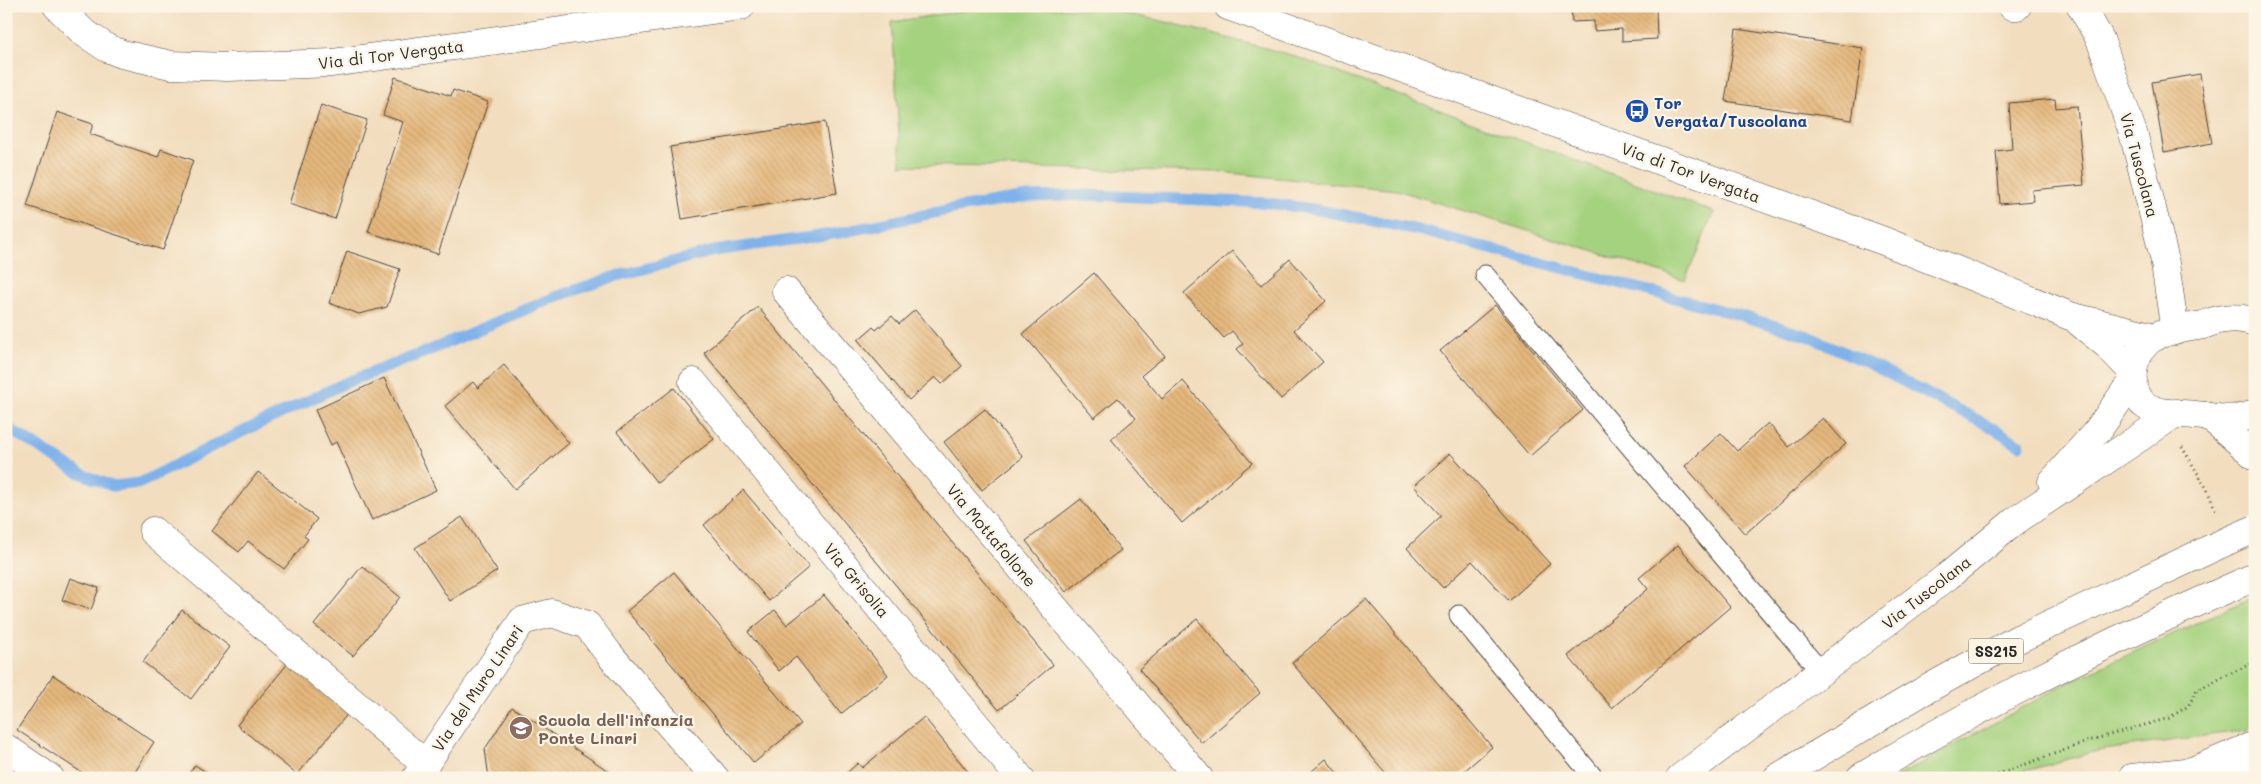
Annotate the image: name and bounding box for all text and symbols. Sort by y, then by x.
street label: Via di Tor Vergata [317,35,465,73]
place label: Tor Vergata/Tuscolana [1654,92,1807,131]
bus stop icon: Tor Vergata/Tuscolana [1624,98,1650,124]
street label: Via Tuscolana [2116,110,2164,220]
street label: Via di Tor Vergata [1619,137,1763,207]
street label: Via Mottafollone [943,479,1041,591]
street label: Via Grisolia [820,538,894,622]
street label: Via Tuscolana [1877,551,1975,633]
street label: Via del Muro Linari [427,620,527,756]
road number: SS215 [1968,638,2024,664]
place label: Scuola dell'infanzia Ponte Linari [538,709,694,748]
school or university icon: Scuola dell'infanzia Ponte Linari [508,715,534,741]

